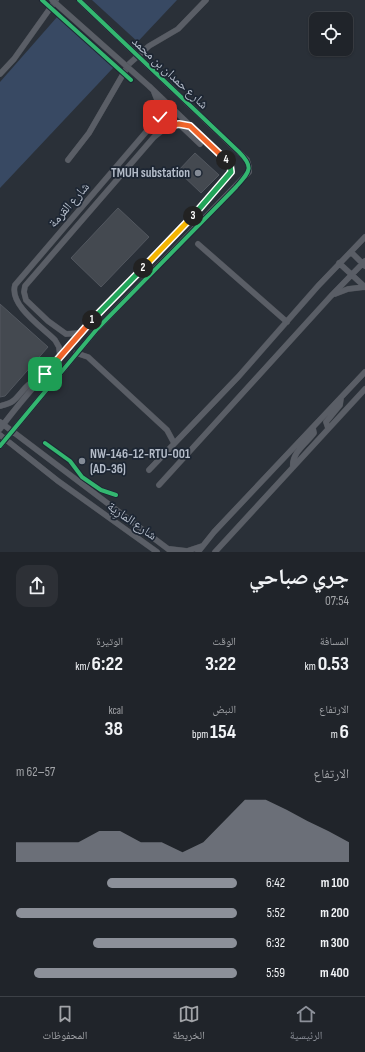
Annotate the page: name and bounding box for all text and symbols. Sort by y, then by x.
map controls [309,12,353,56]
button: locate [309,12,353,56]
street label: شارع حمدان بن محمد [128,33,212,113]
pin [143,100,177,134]
icon: check [149,106,171,128]
pin: 4 [216,150,236,170]
text: 4 [223,153,229,166]
place label: TMUH substation [111,165,190,181]
marker: TMUH substation [193,168,203,178]
street label: شارع القرمة [45,179,94,232]
pin: 3 [183,206,203,226]
text: 3 [191,209,195,222]
pin: 2 [133,258,153,278]
text: 2 [141,261,145,274]
pin: 1 [82,310,102,330]
text: 1 [90,313,94,326]
pin [28,357,62,391]
icon: arrive [34,363,56,385]
place label: NW-146-12-RTU-001 (AD-36) [90,446,190,477]
marker: NW-146-12-RTU-001 (AD-36) [77,456,87,466]
street label: شارع المارِية [103,498,160,545]
text: جري صباحي [249,564,349,591]
button: share [16,565,58,607]
text: 07:54 [325,593,349,609]
text: الوتيرة [96,635,123,648]
text: الوقت [212,635,236,648]
text: المسافة [320,635,349,648]
text: 6:22 [92,652,123,676]
text: 3:22 [205,652,236,676]
text: 0.53 [318,652,349,676]
text: /km [75,660,92,673]
text: km [305,660,318,673]
text: النبض [213,703,236,716]
text: الارتفاع [319,703,349,716]
text: kcal [108,704,123,717]
text: 38 [105,717,123,741]
text: 154 [210,720,236,744]
text: 6 [340,720,349,744]
text: bpm [192,728,210,741]
text: m [331,728,340,741]
text: 57–62 m [16,764,55,780]
text: الارتفاع [314,766,349,782]
text: 6:42 [266,875,285,891]
text: 100 m [321,875,349,891]
text: 5:52 [267,905,285,921]
text: 200 m [320,905,349,921]
text: 6:32 [266,935,285,951]
text: 300 m [320,935,349,951]
text: 5:59 [266,965,285,981]
text: 400 m [320,965,349,981]
tab: المحفوظات [43,1003,87,1046]
tab: الخريطة [172,1003,205,1046]
tab: الرئيسية [290,1003,322,1046]

